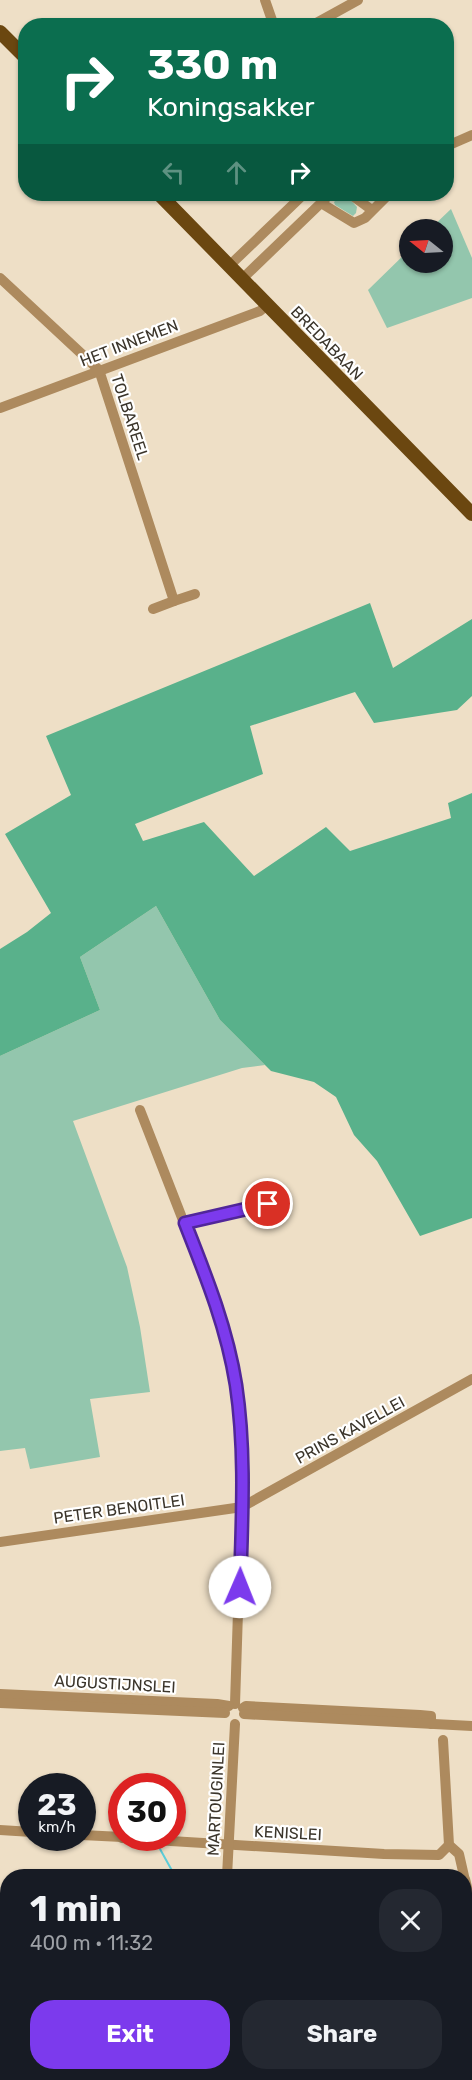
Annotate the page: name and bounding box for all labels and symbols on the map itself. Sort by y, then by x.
north arrow [399,219,453,273]
street label: BREDABAAN [287,302,367,384]
street label: HET INNEMEN [77,316,181,370]
street label: TOLBAREEL [107,372,153,462]
pin [242,1178,293,1229]
street label: PRINS KAVELLEI [292,1392,408,1468]
street label: PETER BENOITLEI [52,1490,186,1528]
position arrow [208,1555,272,1619]
street label: AUGUSTIJNSLEI [54,1671,176,1697]
street label: MARTOUGINLEI [204,1741,228,1857]
speed limit sign: 30 [108,1773,186,1851]
street label: KENISLEI [254,1822,322,1844]

